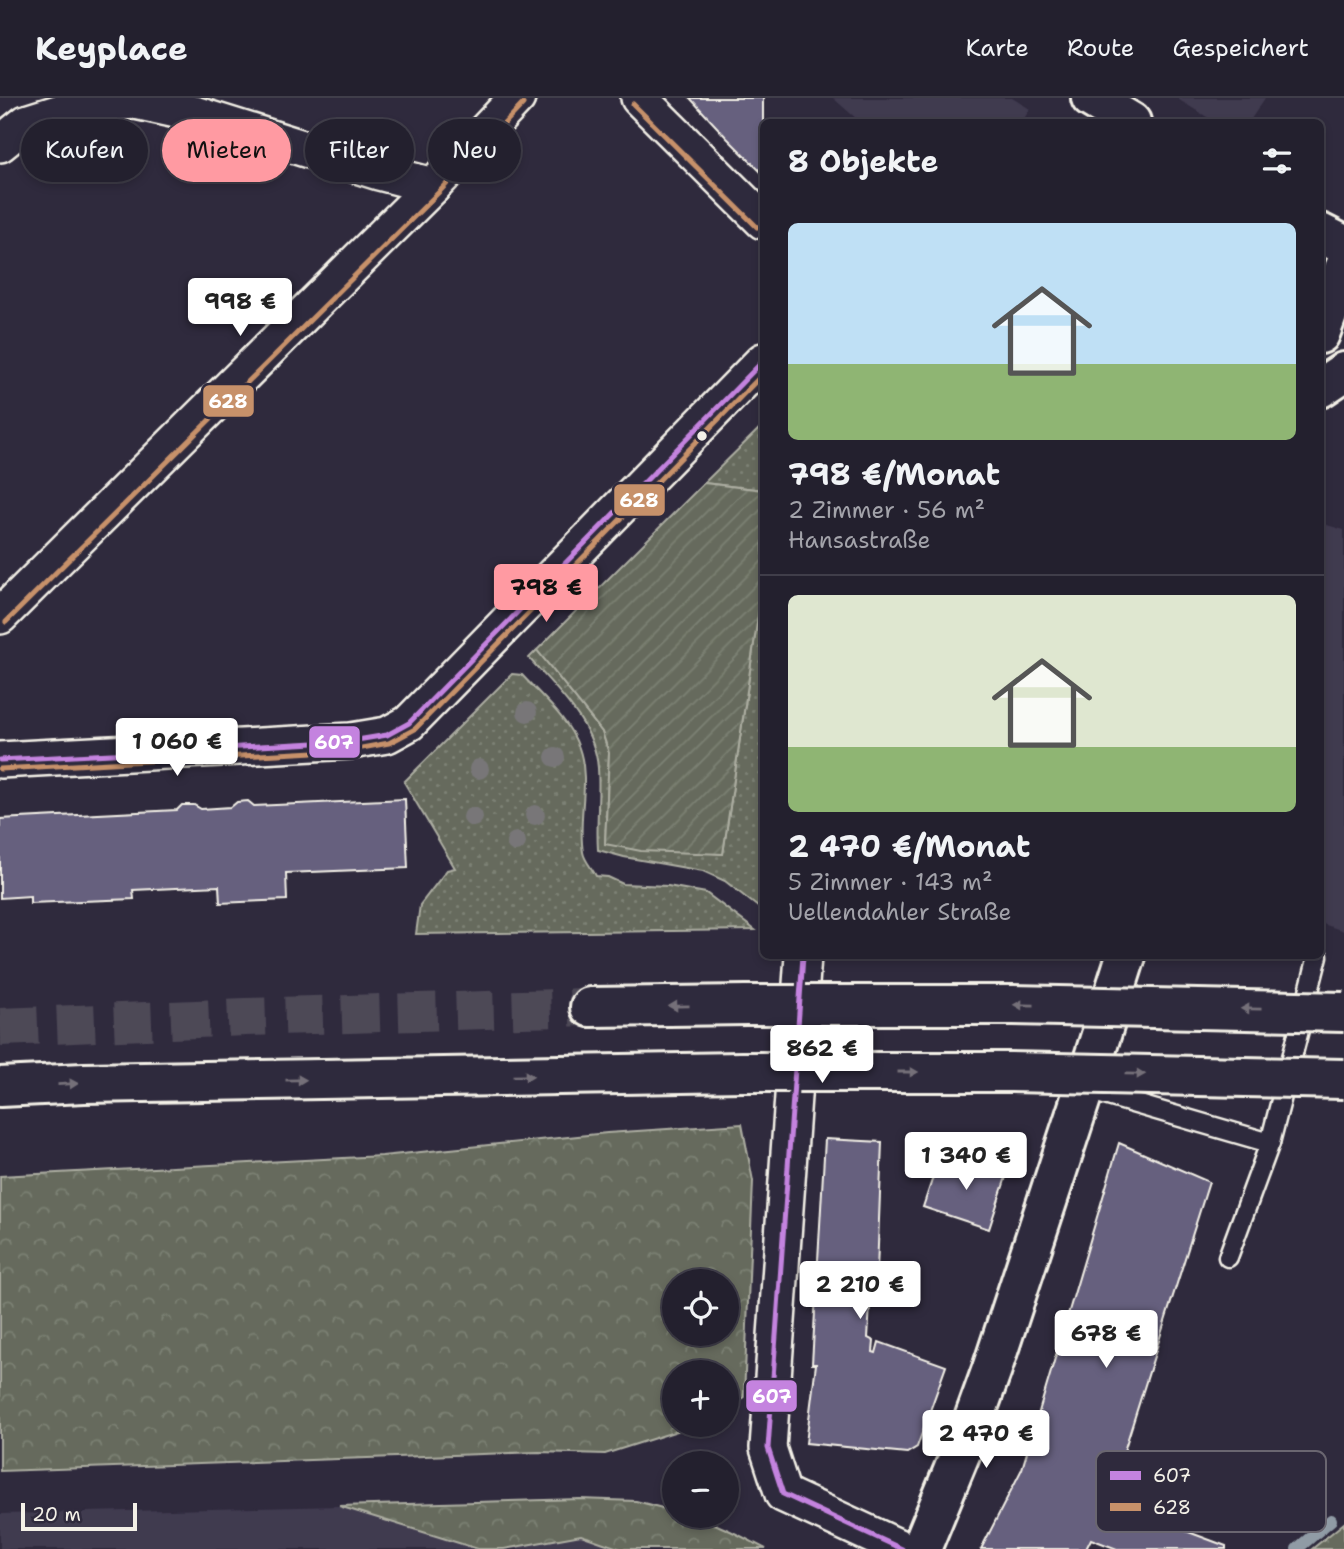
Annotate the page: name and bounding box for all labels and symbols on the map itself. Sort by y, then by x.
pin: 998 € [191,278,289,338]
line badge: 628 [202,384,255,418]
text: 628 [208,389,248,414]
unlabelled marker [695,429,709,443]
line badge: 628 [613,483,666,517]
text: 628 [619,488,659,513]
pin: 798 € [497,564,595,624]
pin: 1 060 € [112,718,242,778]
line badge: 607 [308,725,361,759]
text: 607 [314,730,354,755]
one-way arrow [667,1000,689,1012]
one-way arrow [1013,1000,1035,1011]
one-way arrow [1240,1004,1262,1015]
pin: 862 € [773,1026,871,1085]
one-way arrow [897,1066,919,1078]
one-way arrow [1125,1068,1147,1080]
one-way arrow [512,1070,534,1082]
one-way arrow [285,1074,307,1085]
one-way arrow [57,1078,79,1089]
pin: 1 340 € [901,1132,1031,1192]
pin: 2 210 € [795,1262,925,1321]
pin: 678 € [1057,1310,1155,1370]
line badge: 607 [745,1379,798,1413]
text: 607 [752,1384,792,1409]
pin: 2 470 € [921,1410,1051,1470]
legend [1096,1451,1326,1532]
text: 607 [1153,1463,1191,1488]
text: 628 [1153,1495,1191,1520]
scale bar [21,1500,136,1532]

